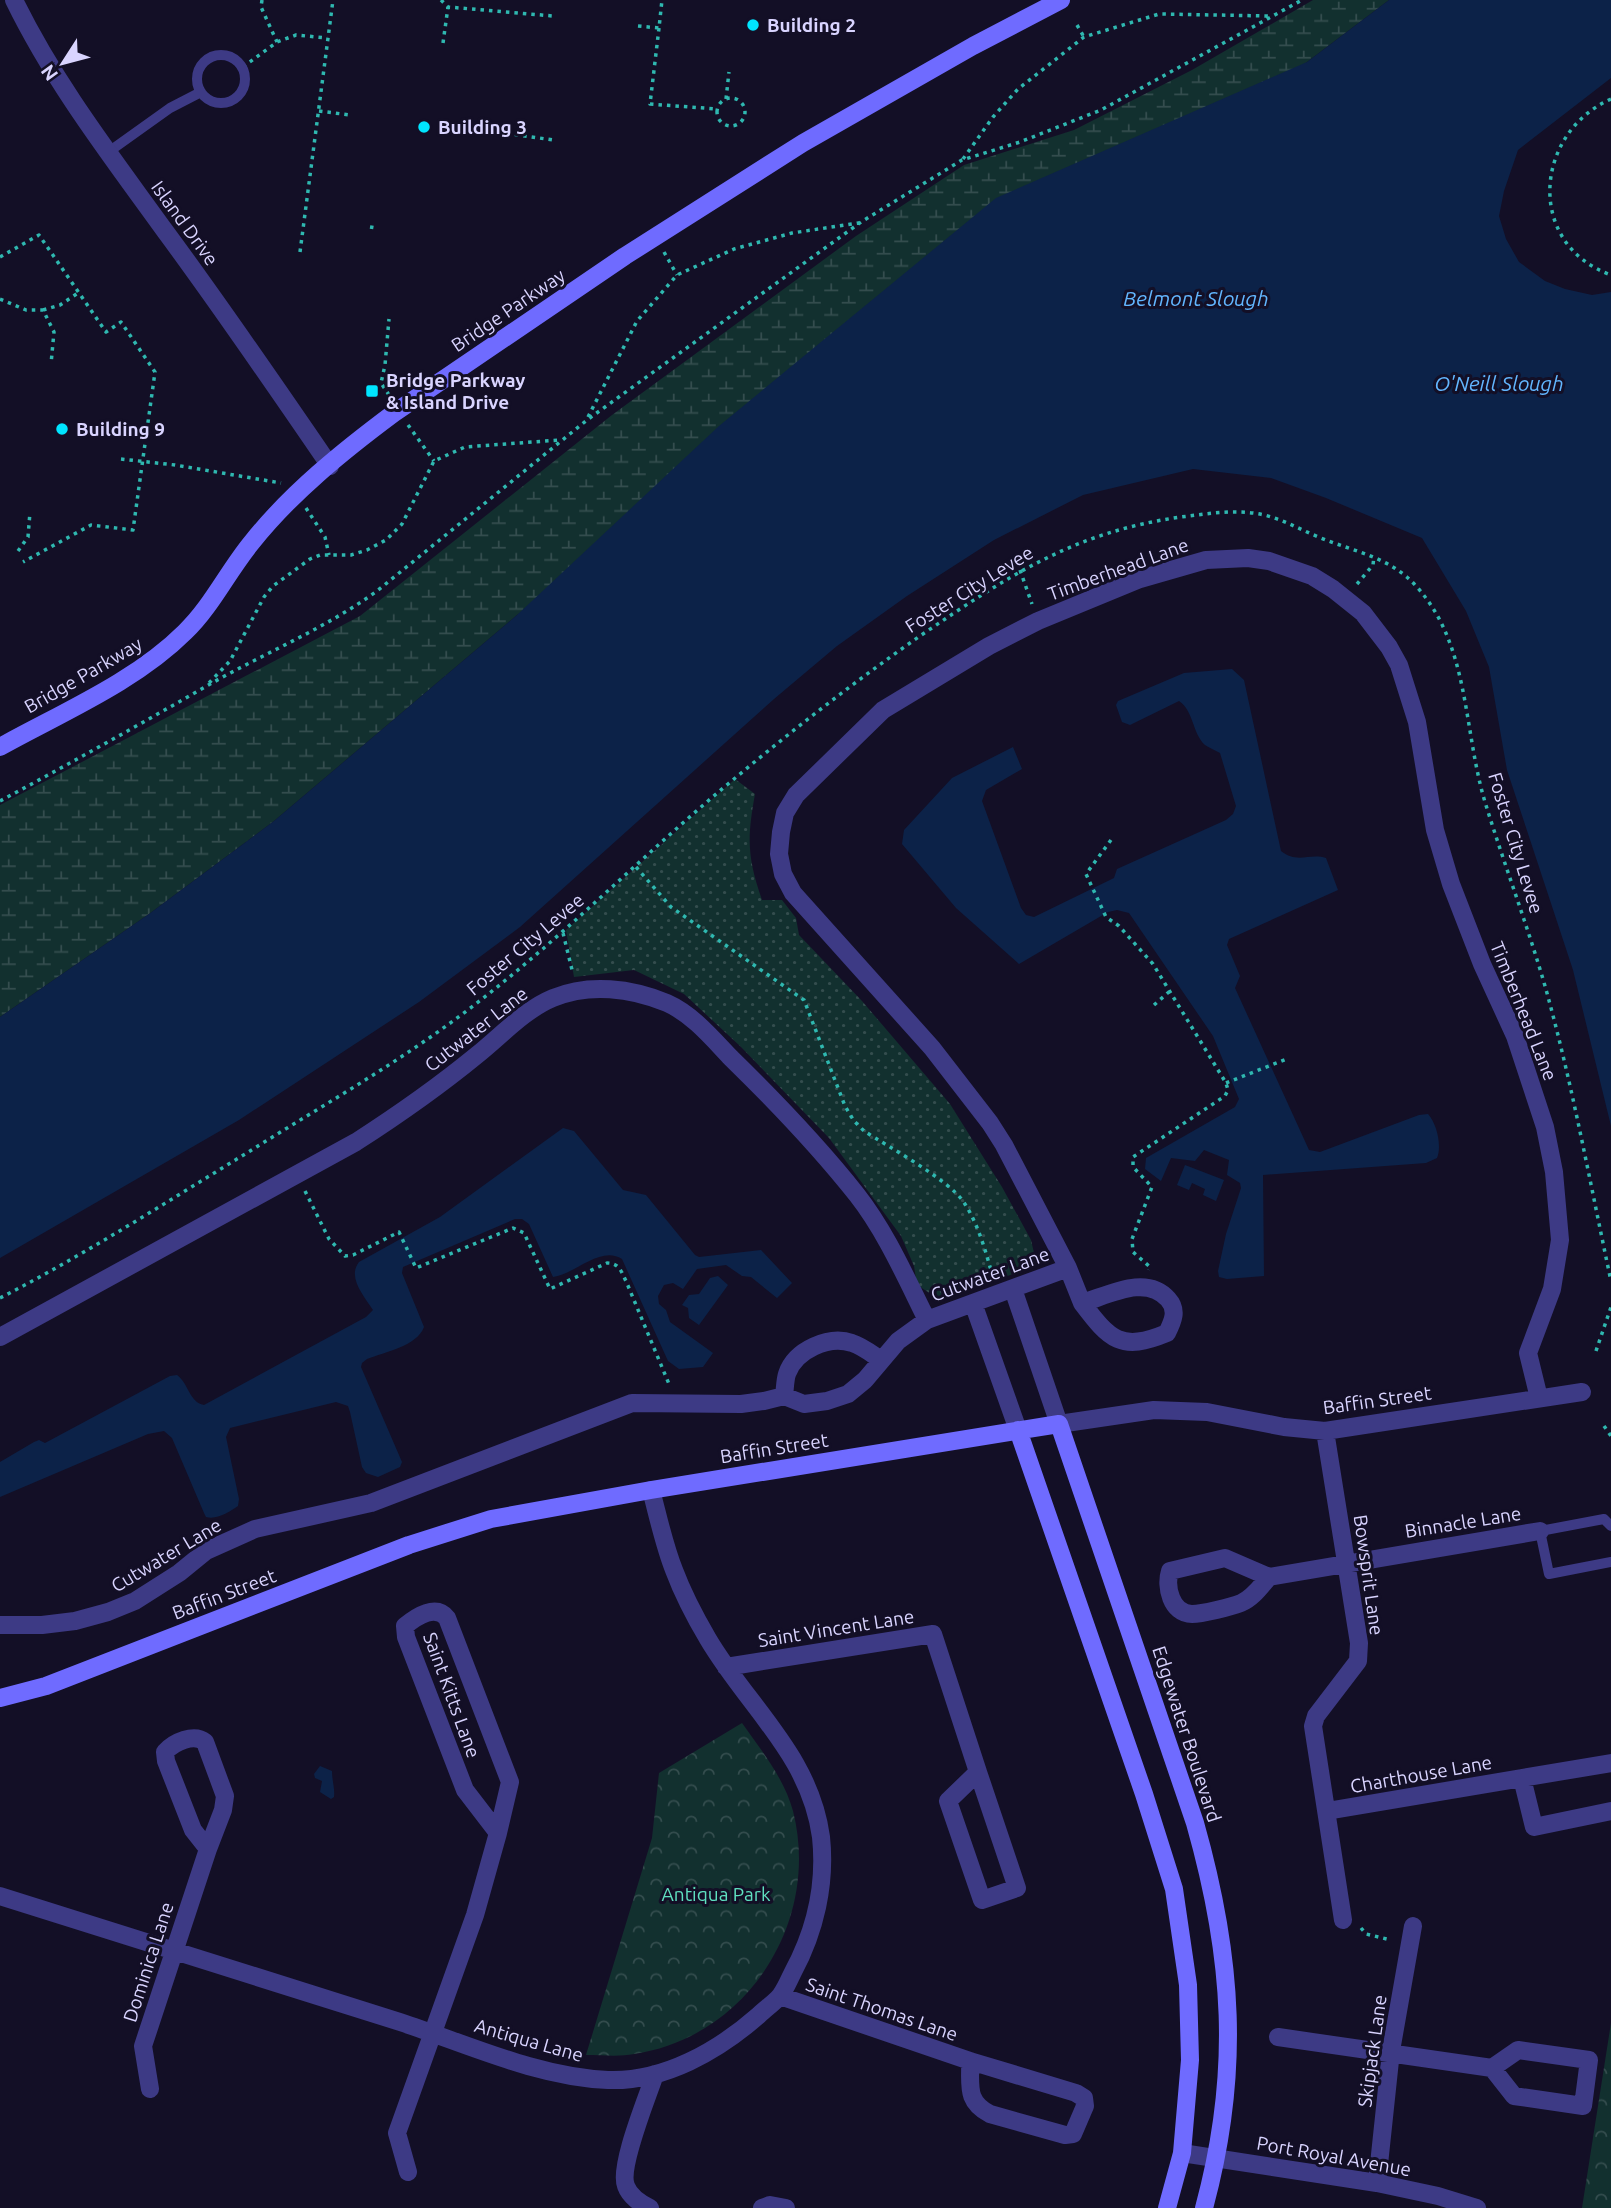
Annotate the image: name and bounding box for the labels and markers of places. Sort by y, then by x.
place label: Building 2 [767,14,856,36]
marker: Building 2 [745,17,761,33]
place label: Building 3 [438,116,527,138]
marker: Building 3 [416,119,432,135]
place label: Bridge Parkway & Island Drive [386,369,525,413]
marker: Bridge Parkway & Island Drive [364,383,380,399]
place label: Building 9 [76,418,165,440]
marker: Building 9 [54,421,70,437]

